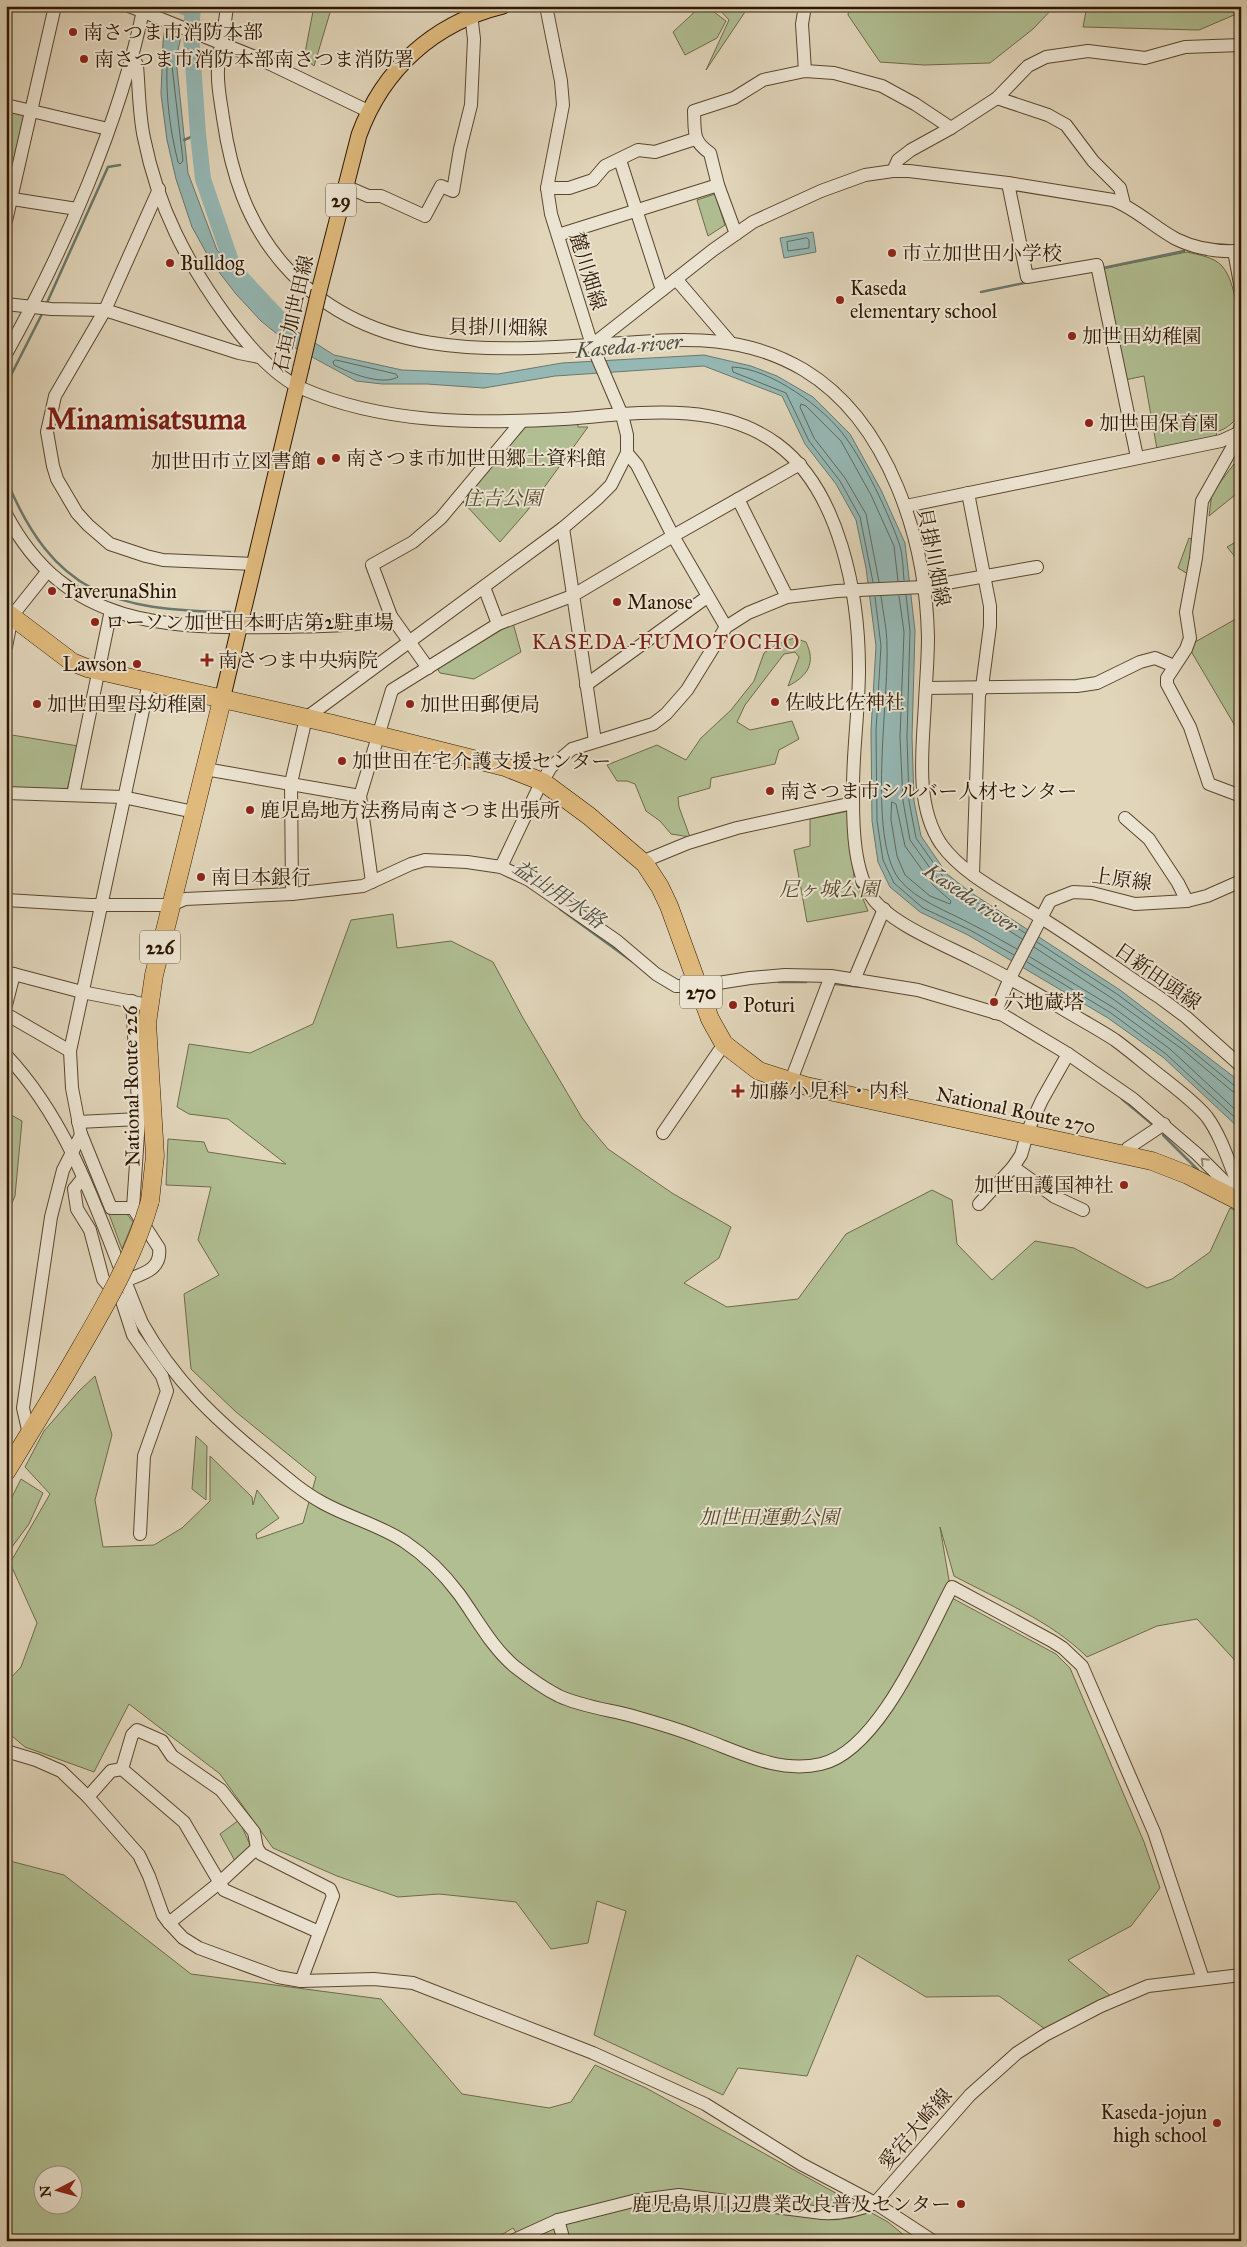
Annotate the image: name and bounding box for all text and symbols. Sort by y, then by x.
place label: 南さつま市消防本部 [83,20,263,44]
marker: 南さつま市消防本部 [67,26,79,38]
place label: 南さつま市消防本部南さつま消防署 [94,47,414,71]
marker: 南さつま市消防本部南さつま消防署 [78,53,90,65]
road number: 29 [326,184,356,216]
street label: 麓川畑線 [565,229,611,313]
place label: 市立加世田小学校 [902,241,1062,265]
marker: 市立加世田小学校 [886,247,898,259]
place label: Bulldog [180,251,245,276]
street label: 石垣加世田線 [268,253,318,375]
marker: Bulldog [164,257,176,269]
place label: Kaseda elementary school [850,276,998,323]
marker: Kaseda elementary school [834,294,846,306]
street label: 貝掛川畑線 [448,314,548,340]
place label: 加世田幼稚園 [1082,324,1202,348]
water label: Kaseda river [573,328,685,364]
marker: 加世田幼稚園 [1066,330,1078,342]
district label: Minamisatsuma [46,401,248,437]
place label: 加世田保育園 [1099,411,1219,435]
marker: 加世田保育園 [1083,417,1095,429]
place label: 南さつま市加世田郷土資料館 [346,446,606,470]
place label: 加世田市立図書館 [151,449,311,473]
marker: 南さつま市加世田郷土資料館 [330,452,342,464]
marker: 加世田市立図書館 [315,455,327,467]
park label: 住吉公園 [462,486,545,510]
street label: 貝掛川畑線 [913,506,955,608]
place label: TaverunaShin [62,579,177,603]
marker: TaverunaShin [46,585,58,597]
place label: Manose [627,590,693,614]
marker: Manose [611,596,623,608]
place label: ローソン加世田本町店第2駐車場 [105,610,394,634]
marker: ローソン加世田本町店第2駐車場 [89,616,101,628]
district label: KASEDA-FUMOTOCHO [532,628,800,655]
place label: 南さつま中央病院 [218,648,378,672]
place label: Lawson [62,652,127,676]
marker: 南さつま中央病院 [200,653,214,667]
marker: Lawson [131,658,143,670]
place label: 佐岐比佐神社 [785,690,905,714]
place label: 加世田聖母幼稚園 [47,692,207,716]
place label: 加世田郵便局 [420,692,540,716]
marker: 佐岐比佐神社 [769,696,781,708]
marker: 加世田聖母幼稚園 [31,698,43,710]
marker: 加世田郵便局 [404,698,416,710]
place label: 加世田在宅介護支援センター [352,749,611,773]
marker: 加世田在宅介護支援センター [336,755,348,767]
place label: 南さつま市シルバー人材センター [780,779,1077,803]
marker: 南さつま市シルバー人材センター [764,785,776,797]
place label: 鹿児島地方法務局南さつま出張所 [260,798,560,822]
marker: 鹿児島地方法務局南さつま出張所 [244,804,256,816]
water label: 益山用水路 [508,854,611,935]
water label: Kaseda river [918,857,1024,939]
street label: 上原線 [1091,863,1153,895]
place label: 南日本銀行 [211,865,311,889]
marker: 南日本銀行 [195,871,207,883]
park label: 尼ヶ城公園 [779,877,882,901]
road number: 226 [140,930,180,964]
street label: 日新田頭線 [1110,937,1206,1015]
road number: 270 [680,976,722,1009]
place label: 六地蔵塔 [1004,990,1084,1014]
place label: Poturi [743,993,795,1017]
marker: 六地蔵塔 [988,996,1000,1008]
marker: Poturi [727,999,739,1011]
street label: National Route 226 [118,1005,144,1167]
place label: 加藤小児科・内科 [749,1079,909,1103]
street label: National Route 270 [934,1081,1098,1139]
marker: 加藤小児科・内科 [731,1084,745,1098]
one-way arrow [1200,1158,1209,1167]
place label: 加世田護国神社 [974,1173,1114,1197]
marker: 加世田護国神社 [1118,1179,1130,1191]
park label: 加世田運動公園 [699,1505,842,1529]
street label: 愛宕大崎線 [873,2083,957,2175]
place label: Kaseda-jojun high school [1101,2100,1208,2148]
marker: Kaseda-jojun high school [1211,2117,1223,2129]
north arrow [32,2164,82,2214]
text: N [36,2184,55,2198]
place label: 鹿児島県川辺農業改良普及センター [632,2192,951,2216]
marker: 鹿児島県川辺農業改良普及センター [955,2198,967,2210]

